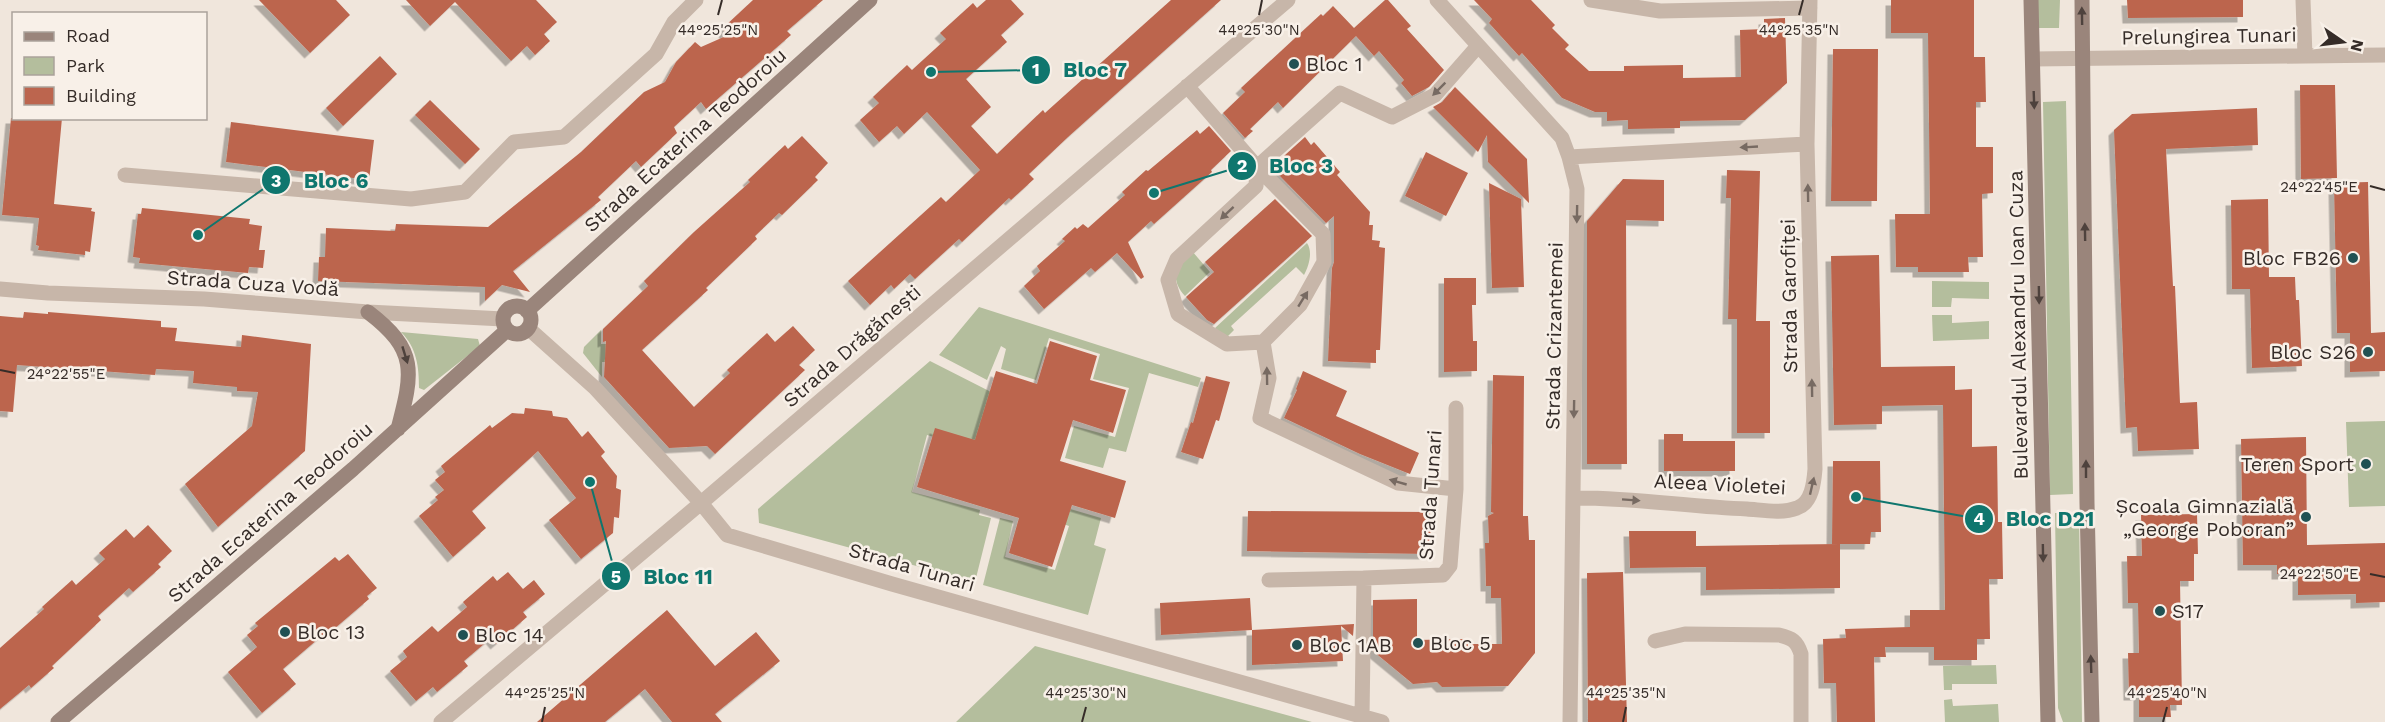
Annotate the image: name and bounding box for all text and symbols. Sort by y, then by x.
one-way arrow [2077,6,2087,25]
legend [12,12,207,120]
north arrow [2313,12,2373,72]
text: 44°25'25"N [678,21,758,39]
text: 44°25'30"N [1218,21,1300,39]
text: 44°25'35"N [1759,21,1839,39]
street label: Prelungirea Tunari [2121,22,2297,50]
text: Road [66,25,110,46]
text: N [2346,37,2368,54]
street label: Strada Ecaterina Teodoroiu [579,43,791,237]
callout: Bloc 7 [1021,50,1139,89]
place label: Bloc 1 [1306,52,1363,76]
text: Park [66,55,105,76]
text: Bloc 7 [1063,57,1127,82]
marker: Bloc 1 [1287,57,1301,71]
text: 1 [1032,59,1040,80]
one-way arrow [1432,81,1446,96]
text: Building [66,85,136,106]
one-way arrow [2030,91,2039,110]
one-way arrow [1739,143,1758,152]
callout: Bloc 3 [1227,146,1345,185]
text: Bloc 3 [1269,153,1333,178]
text: 2 [1237,155,1247,176]
callout: Bloc 6 [261,161,380,200]
text: Bloc 6 [304,168,368,193]
text: 3 [271,170,281,191]
street label: Bulevardul Alexandru Ioan Cuza [2003,170,2033,480]
text: 24°22'45"E [2280,178,2358,196]
one-way arrow [1803,183,1813,202]
one-way arrow [1572,205,1582,224]
one-way arrow [1220,206,1235,219]
street label: Strada Garofiței [1776,219,1802,373]
one-way arrow [2080,222,2090,241]
street label: Strada Crizantemei [1540,242,1568,430]
place label: Bloc FB26 [2243,246,2341,270]
marker: Bloc FB26 [2346,251,2360,265]
street label: Strada Cuza Vodă [166,265,340,301]
street label: Strada Drăgănești [778,280,926,412]
one-way arrow [2034,286,2044,305]
one-way arrow [1297,291,1308,307]
place label: Bloc S26 [2270,340,2356,364]
marker: Bloc S26 [2361,345,2375,359]
one-way arrow [401,346,410,364]
text: 24°22'55"E [27,365,105,383]
one-way arrow [1262,366,1272,385]
one-way arrow [1807,378,1817,397]
one-way arrow [1569,400,1579,419]
street label: Strada Ecaterina Teodoroiu [163,417,377,607]
street label: Strada Tunari [1413,429,1447,561]
place label: Teren Sport [2241,452,2355,476]
marker: Teren Sport [2359,457,2373,471]
one-way arrow [2081,459,2091,478]
street label: Aleea Violetei [1653,469,1787,499]
one-way arrow [1389,476,1407,486]
one-way arrow [1807,477,1817,495]
place label: Școala Gimnazială „George Poboran” [2116,494,2294,541]
one-way arrow [1621,495,1640,505]
callout: Bloc D21 [1964,499,2106,538]
text: Bloc D21 [2006,506,2094,531]
text: 4 [1973,508,1985,529]
marker: Școala Gimnazială „George Poboran” [2299,510,2313,524]
street label: Strada Tunari [846,537,978,597]
one-way arrow [2038,544,2048,563]
callout: Bloc 11 [601,557,725,596]
text: Bloc 11 [643,564,713,589]
text: 24°22'50"E [2279,565,2359,583]
text: 5 [611,566,621,587]
place label: S17 [2172,599,2204,623]
marker: S17 [2153,604,2167,618]
place label: Bloc 13 [297,620,365,644]
place label: Bloc 14 [475,623,544,647]
marker: Bloc 13 [278,625,292,639]
marker: Bloc 14 [456,628,470,642]
place label: Bloc 5 [1430,631,1491,655]
place label: Bloc 1AB [1309,633,1392,657]
marker: Bloc 5 [1411,636,1425,650]
marker: Bloc 1AB [1290,638,1304,652]
one-way arrow [2086,654,2096,673]
text: 44°25'25"N [505,684,585,702]
text: 44°25'30"N [1045,684,1127,702]
text: 44°25'35"N [1586,684,1666,702]
text: 44°25'40"N [2127,684,2207,702]

